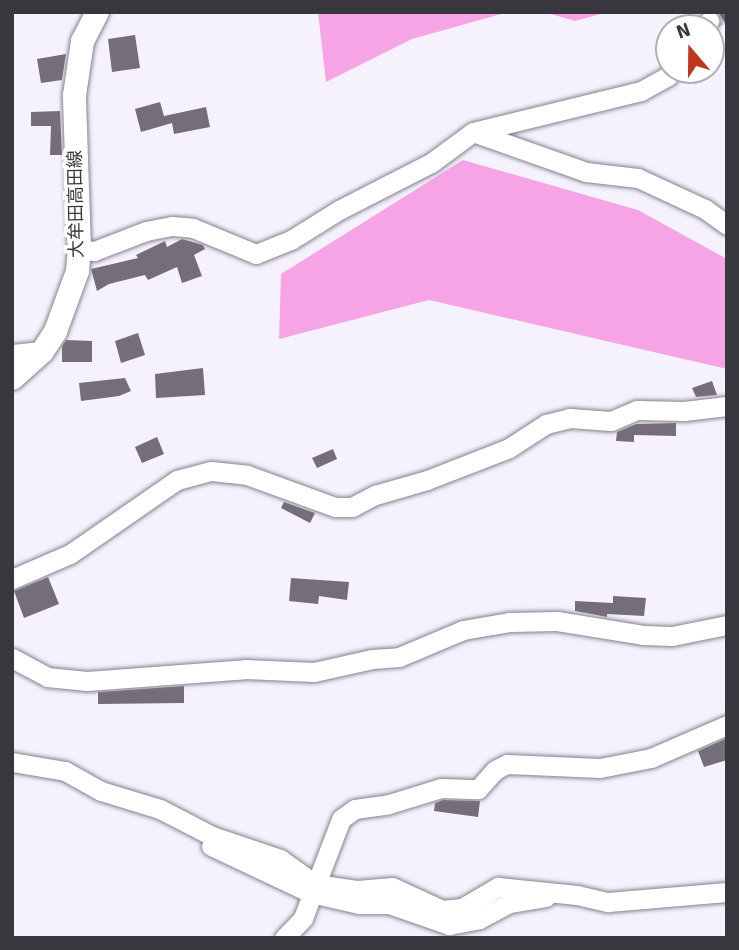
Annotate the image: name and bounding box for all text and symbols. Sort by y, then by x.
north arrow [655,14,725,84]
text: N [673,18,694,45]
street label: 大牟田高田線 [64,150,88,258]

